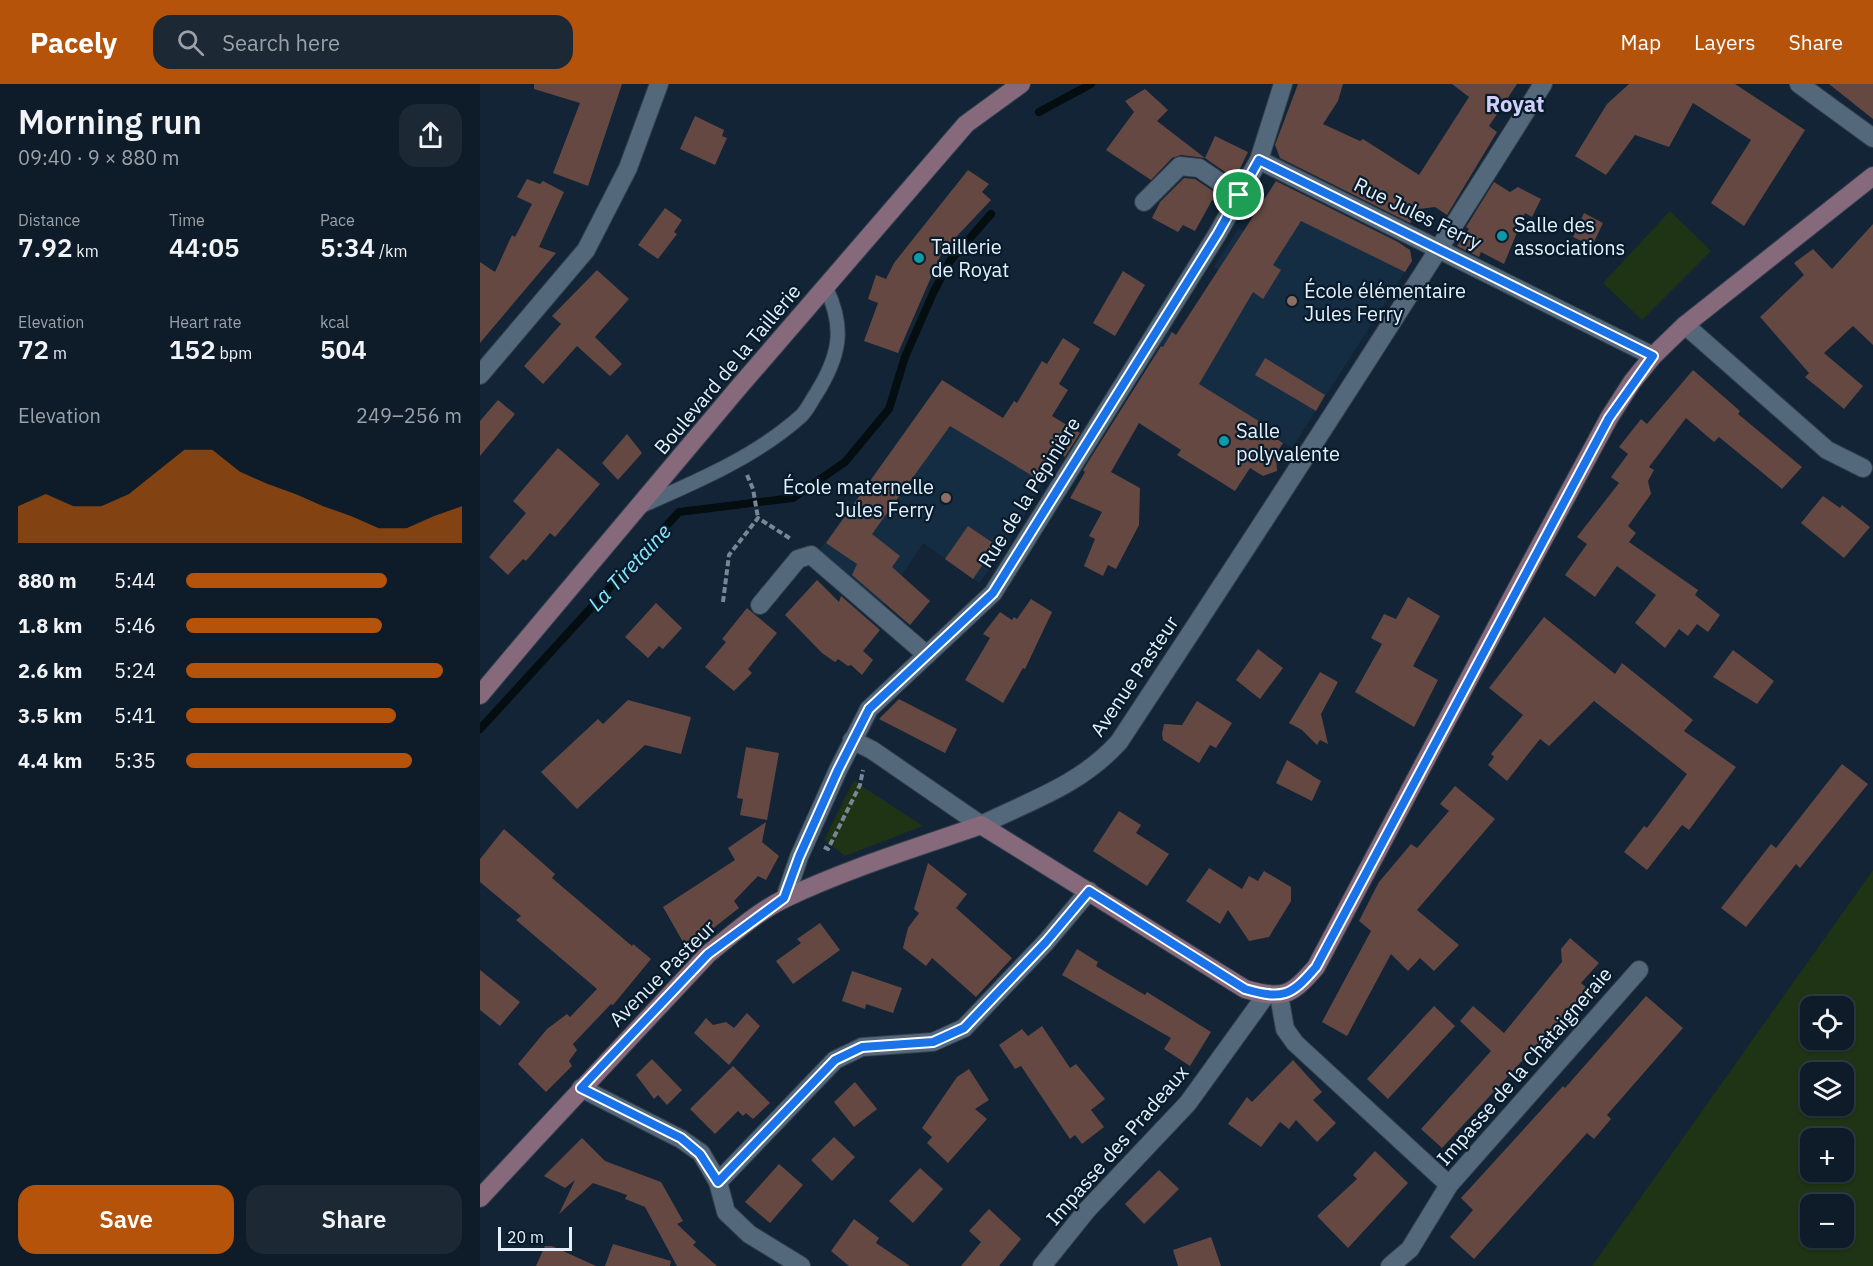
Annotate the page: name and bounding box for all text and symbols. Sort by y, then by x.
search box [153,15,573,69]
text: Pacely [30,24,117,61]
icon: search [174,26,207,59]
text: Search here [222,28,340,57]
text: Map [1621,28,1661,56]
text: Layers [1694,28,1756,56]
text: Share [1789,28,1843,56]
district label: Royat [1486,89,1544,118]
text: Morning run [18,100,202,143]
button: share [399,104,462,167]
text: 09:40 · 9 × 880 m [18,144,179,171]
pin [1213,169,1264,220]
street label: Rue Jules Ferry [1350,170,1486,256]
icon: arrive [1222,178,1255,211]
text: Distance [18,210,80,230]
text: Time [169,210,205,230]
text: Pace [320,210,355,230]
place label: Salle des associations [1514,211,1625,261]
marker: Salle des associations [1495,229,1509,243]
text: 7.92 [18,230,73,264]
text: 44:05 [169,230,240,264]
text: 5:34 [320,230,375,264]
place label: Taillerie de Royat [931,233,1009,283]
text: km [73,241,99,261]
text: /km [375,241,407,261]
marker: Taillerie de Royat [912,251,926,265]
place label: École élémentaire Jules Ferry [1304,277,1466,327]
street label: Boulevard de la Taillerie [648,278,806,460]
marker: École élémentaire Jules Ferry [1285,294,1299,308]
text: Elevation [18,312,84,332]
text: Heart rate [169,312,242,332]
text: kcal [320,312,349,332]
text: 72 [18,332,49,366]
text: 152 [169,332,216,366]
text: 504 [320,332,367,366]
text: m [49,343,67,363]
text: bpm [216,343,252,363]
text: Elevation [18,402,101,429]
text: 249–256 m [356,402,462,429]
street label: Rue de la Pépinière [972,412,1086,572]
place label: Salle polyvalente [1236,417,1340,467]
marker: Salle polyvalente [1217,434,1231,448]
place label: École maternelle Jules Ferry [783,473,934,523]
marker: École maternelle Jules Ferry [939,491,953,505]
water label: La Tiretaine [581,517,677,617]
text: 880 m [18,567,77,594]
text: 5:44 [114,567,156,594]
street label: Avenue Pasteur [1084,610,1184,742]
text: 1.8 km [18,612,82,639]
text: 5:46 [114,612,156,639]
text: 2.6 km [18,657,82,684]
text: 5:24 [114,657,156,684]
text: 3.5 km [18,702,82,729]
text: 5:41 [114,702,156,729]
text: 4.4 km [18,747,82,774]
text: 5:35 [114,747,156,774]
street label: Avenue Pasteur [603,914,721,1032]
street label: Impasse de la Châtaigneraie [1430,961,1618,1171]
map controls [1800,996,1854,1248]
button: locate [1800,996,1854,1050]
street label: Impasse des Pradeaux [1040,1059,1194,1231]
button: layers [1800,1062,1854,1116]
button: + [1800,1128,1854,1182]
button: Save [18,1185,234,1254]
button: Share [246,1185,462,1254]
button: − [1800,1194,1854,1248]
scale bar [498,1224,572,1252]
text: 20 m [507,1227,544,1247]

